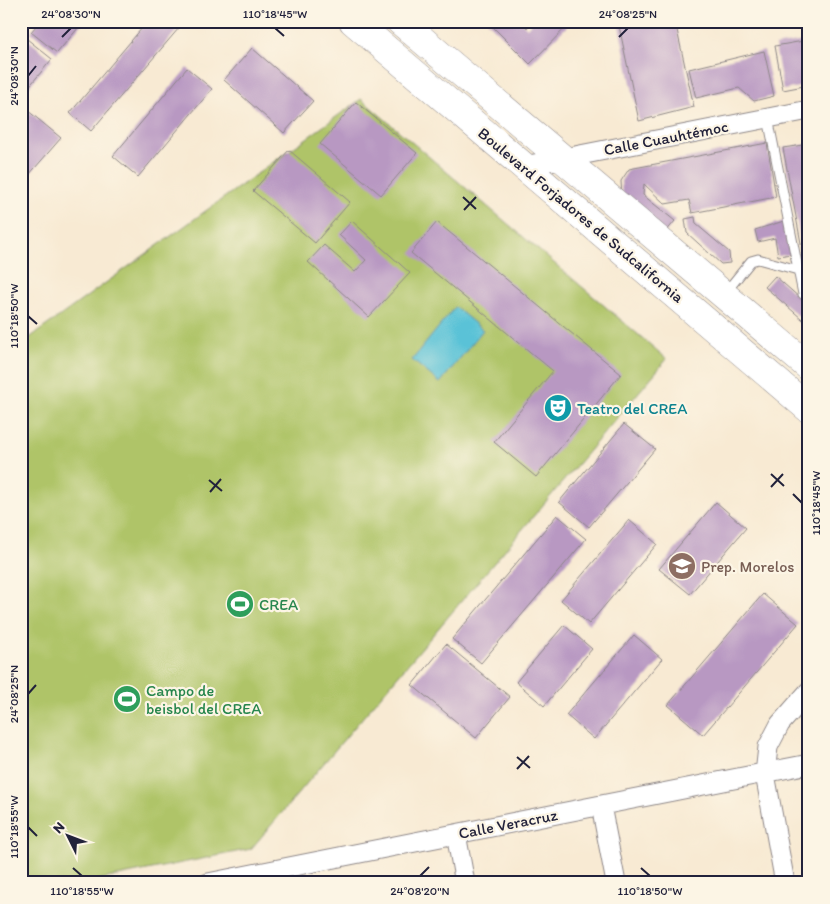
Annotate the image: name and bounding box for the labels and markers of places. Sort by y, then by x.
theatre icon: Teatro del CREA [543,393,573,423]
place label: Teatro del CREA [577,399,687,418]
school or university icon: Prep. Morelos [667,551,697,581]
place label: Prep. Morelos [701,557,795,576]
sports icon: CREA [225,589,255,619]
place label: CREA [259,595,298,614]
place label: Campo de beisbol del CREA [146,681,261,718]
sports icon: Campo de beisbol del CREA [112,684,142,714]

